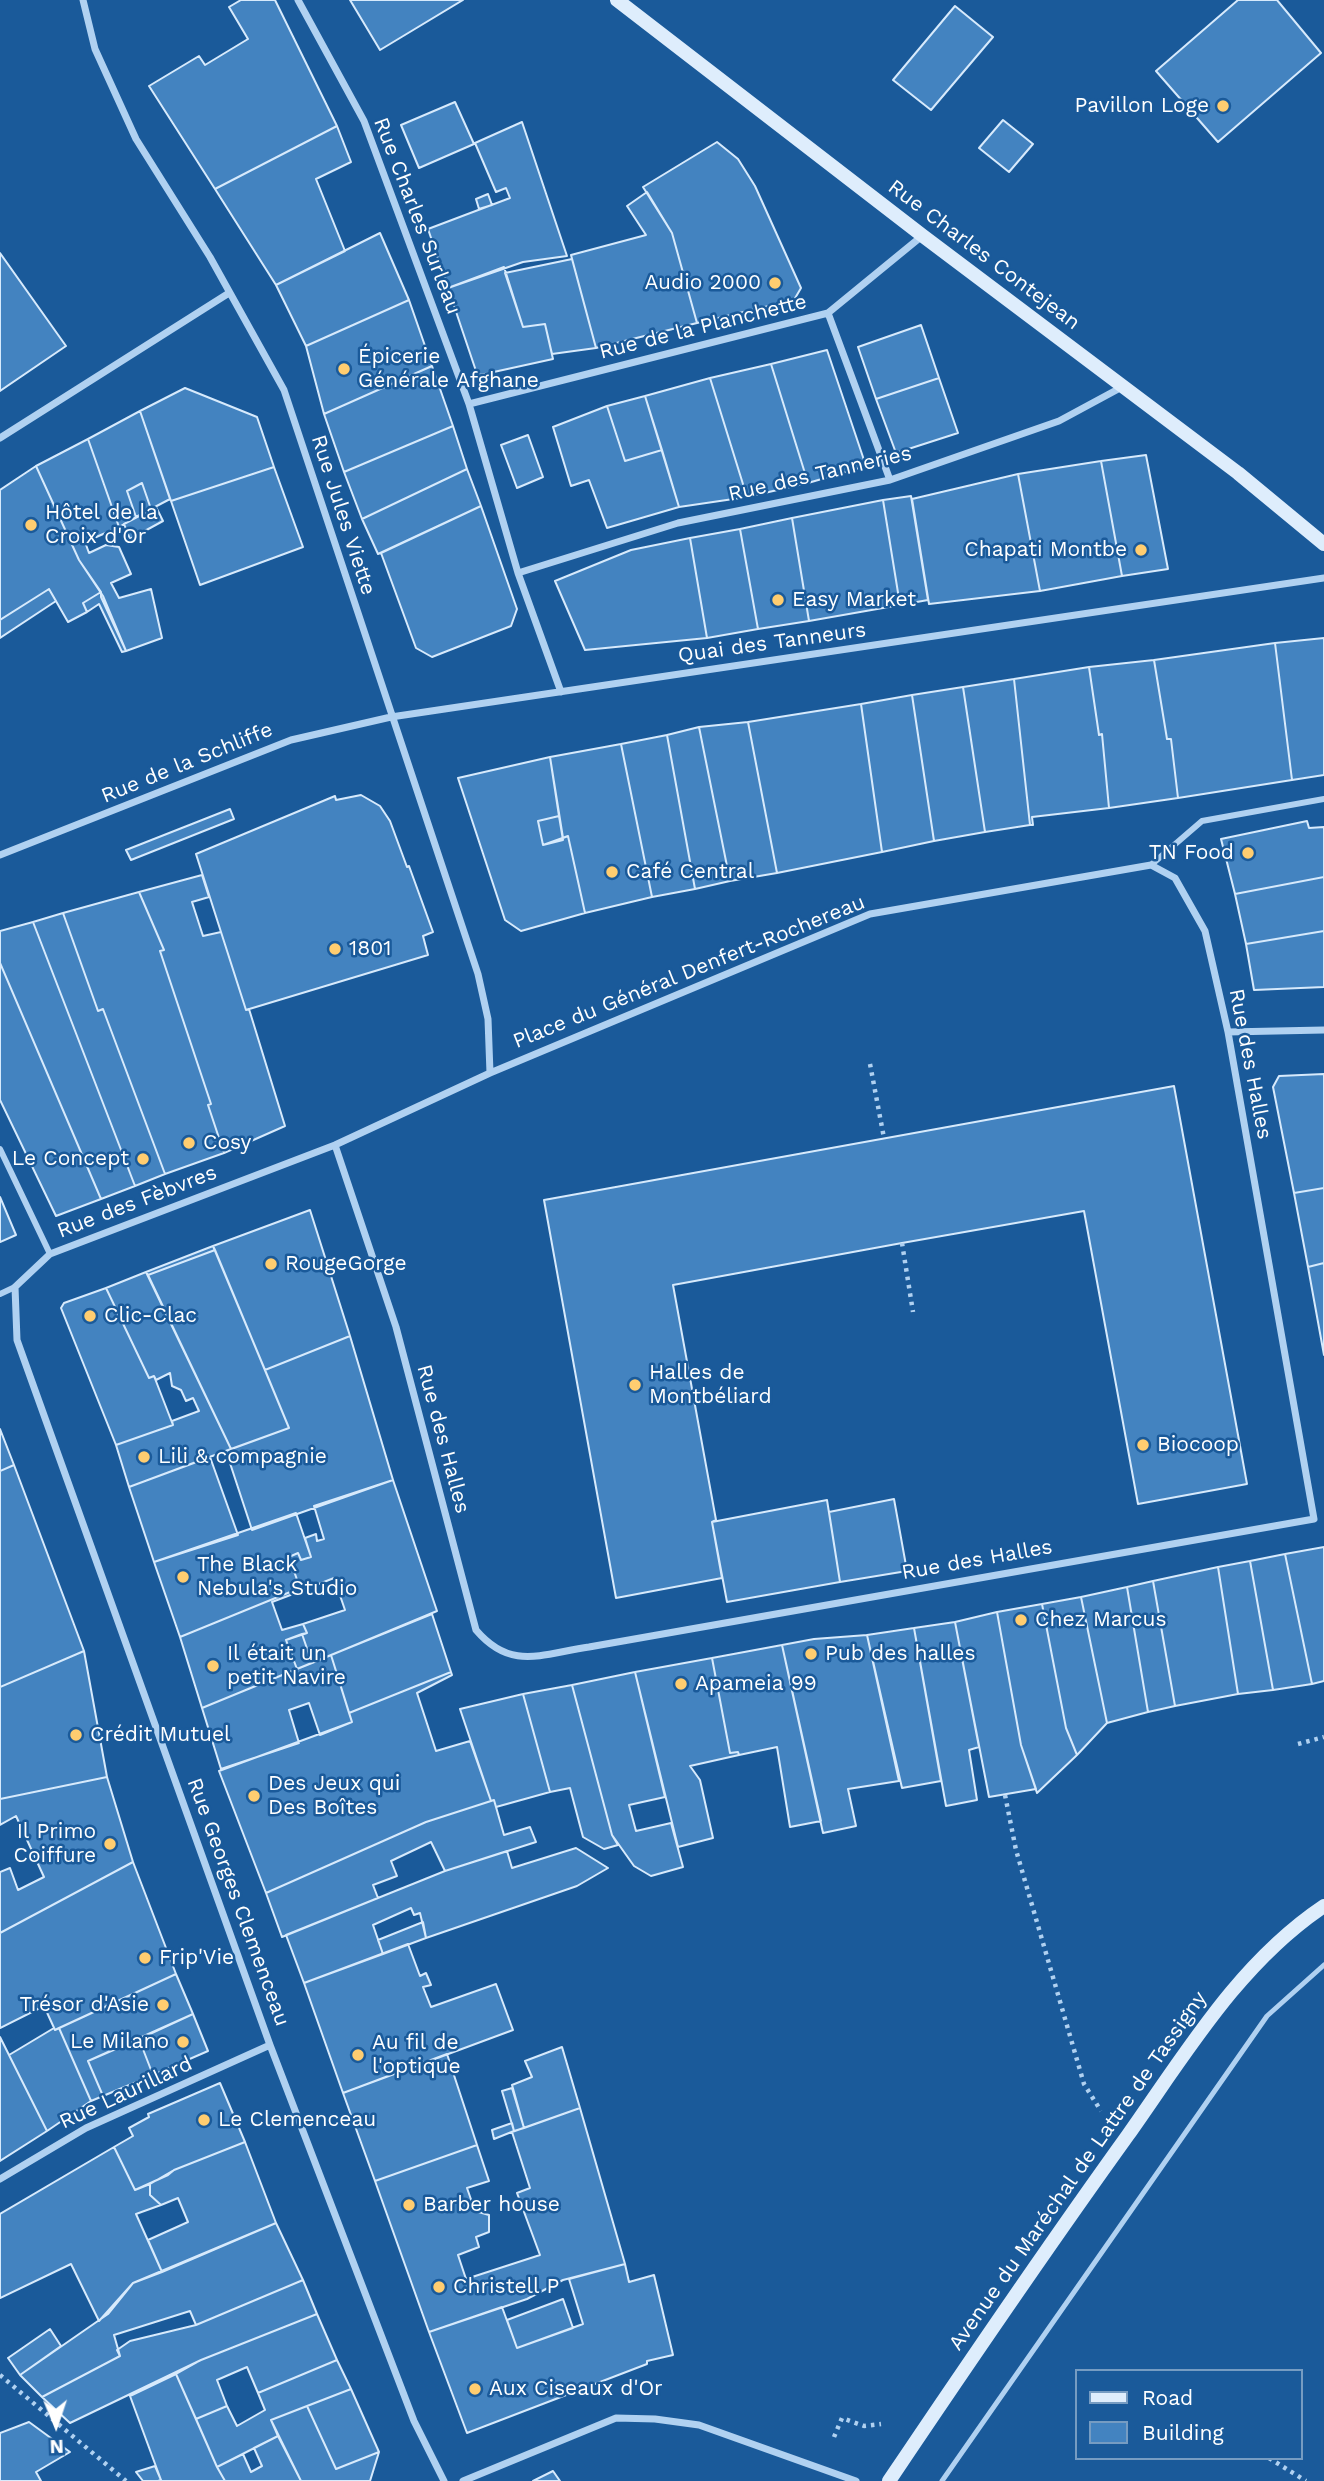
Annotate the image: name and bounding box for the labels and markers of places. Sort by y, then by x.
place label: Pavillon Loge [1074,93,1209,119]
marker: Pavillon Loge [1215,98,1231,114]
place label: Audio 2000 [644,270,761,296]
marker: Audio 2000 [767,275,783,291]
place label: Épicerie Générale Afghane [358,344,539,394]
marker: Épicerie Générale Afghane [336,361,352,377]
place label: Hôtel de la Croix d'Or [45,500,158,550]
marker: Hôtel de la Croix d'Or [23,517,39,533]
place label: Chapati Montbe [964,537,1127,563]
marker: Chapati Montbe [1133,542,1149,558]
place label: Easy Market [792,587,916,613]
marker: Easy Market [770,592,786,608]
place label: TN Food [1149,840,1234,866]
marker: TN Food [1240,845,1256,861]
place label: Café Central [626,859,754,885]
marker: Café Central [604,864,620,880]
place label: 1801 [349,936,391,962]
marker: 1801 [327,941,343,957]
place label: Cosy [203,1130,251,1156]
marker: Cosy [181,1135,197,1151]
place label: Le Concept [12,1146,129,1172]
marker: Le Concept [135,1151,151,1167]
place label: RougeGorge [285,1251,407,1277]
marker: RougeGorge [263,1256,279,1272]
place label: Clic-Clac [104,1303,197,1329]
marker: Clic-Clac [82,1308,98,1324]
place label: Halles de Montbéliard [649,1360,772,1410]
marker: Halles de Montbéliard [627,1377,643,1393]
place label: Biocoop [1157,1432,1239,1458]
marker: Biocoop [1135,1437,1151,1453]
place label: Lili & compagnie [158,1444,327,1470]
marker: Lili & compagnie [136,1449,152,1465]
place label: The Black Nebula's Studio [197,1552,357,1602]
marker: The Black Nebula's Studio [175,1569,191,1585]
place label: Chez Marcus [1035,1607,1167,1633]
marker: Chez Marcus [1013,1612,1029,1628]
place label: Il était un petit Navire [227,1641,346,1691]
place label: Pub des halles [825,1641,976,1667]
marker: Pub des halles [803,1646,819,1662]
marker: Il était un petit Navire [205,1658,221,1674]
place label: Apameia 99 [695,1671,817,1697]
marker: Apameia 99 [673,1676,689,1692]
place label: Crédit Mutuel [90,1722,230,1748]
marker: Crédit Mutuel [68,1727,84,1743]
place label: Des Jeux qui Des Boîtes [268,1771,400,1821]
marker: Des Jeux qui Des Boîtes [246,1788,262,1804]
place label: Il Primo Coiffure [14,1819,96,1869]
marker: Il Primo Coiffure [102,1836,118,1852]
place label: Frip'Vie [159,1945,234,1971]
marker: Frip'Vie [137,1950,153,1966]
place label: Trésor d'Asie [20,1992,149,2018]
marker: Trésor d'Asie [155,1997,171,2013]
place label: Le Milano [70,2029,169,2055]
place label: Au fil de l'optique [372,2030,461,2080]
marker: Le Milano [175,2034,191,2050]
marker: Au fil de l'optique [350,2047,366,2063]
place label: Le Clemenceau [218,2107,376,2133]
marker: Le Clemenceau [196,2112,212,2128]
place label: Barber house [423,2192,560,2218]
marker: Barber house [401,2197,417,2213]
place label: Christell P [453,2274,559,2300]
marker: Christell P [431,2279,447,2295]
place label: Aux Ciseaux d'Or [489,2376,663,2402]
marker: Aux Ciseaux d'Or [467,2381,483,2397]

